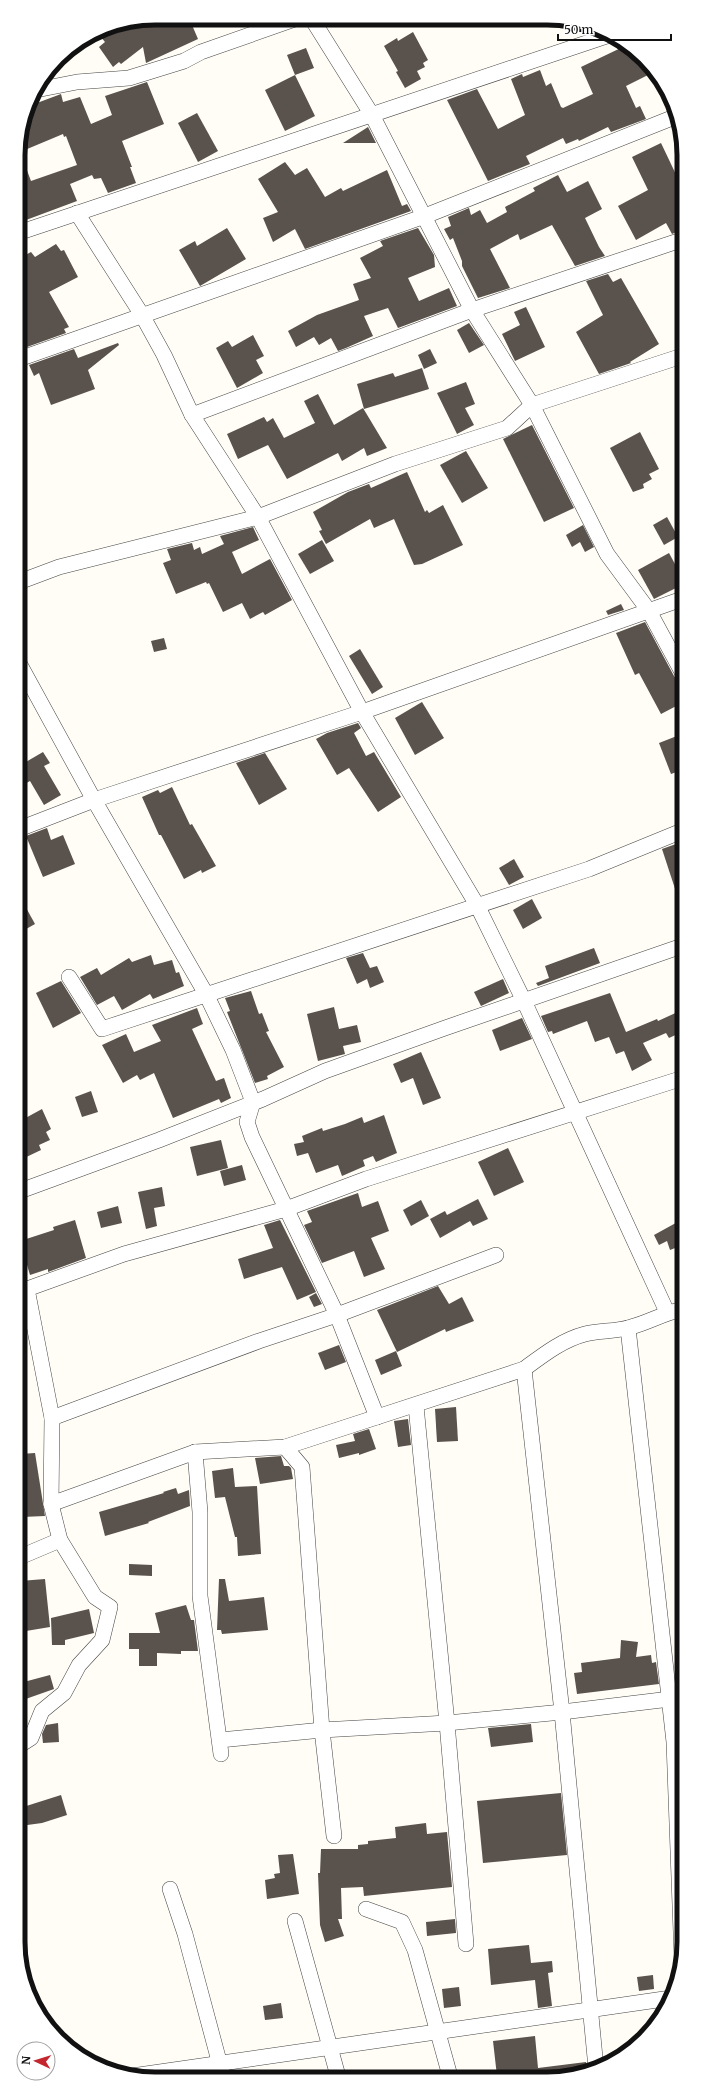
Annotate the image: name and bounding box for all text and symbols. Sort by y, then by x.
scale bar [558,16,671,42]
text: 50 m [564,22,593,37]
north arrow [16,2041,56,2081]
text: N [19,2055,33,2065]

